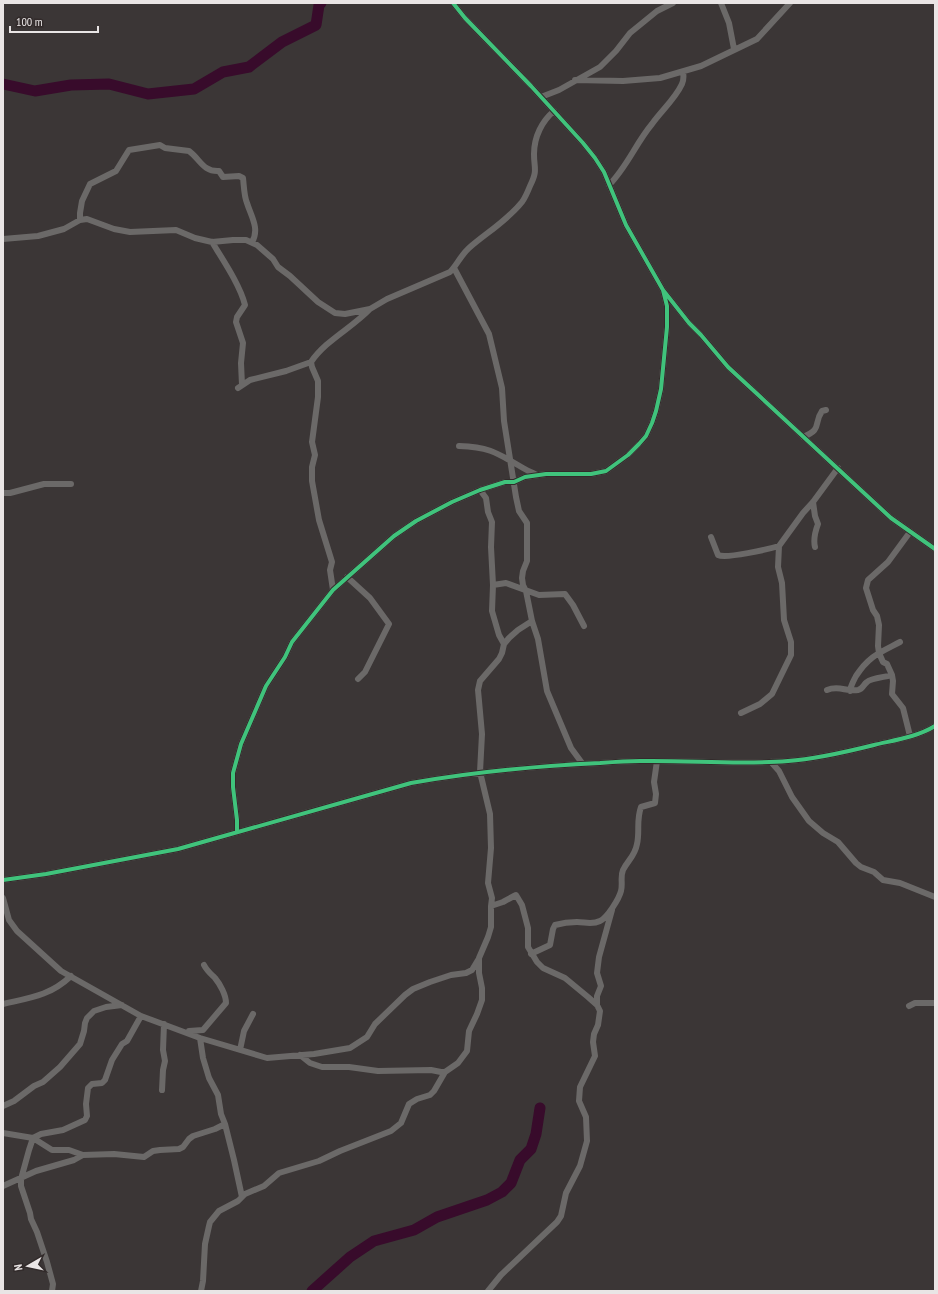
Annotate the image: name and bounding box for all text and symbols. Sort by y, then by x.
scale bar [10,8,98,34]
text: 100 m [16,14,43,29]
north arrow [8,1246,48,1286]
text: N [11,1263,26,1272]

